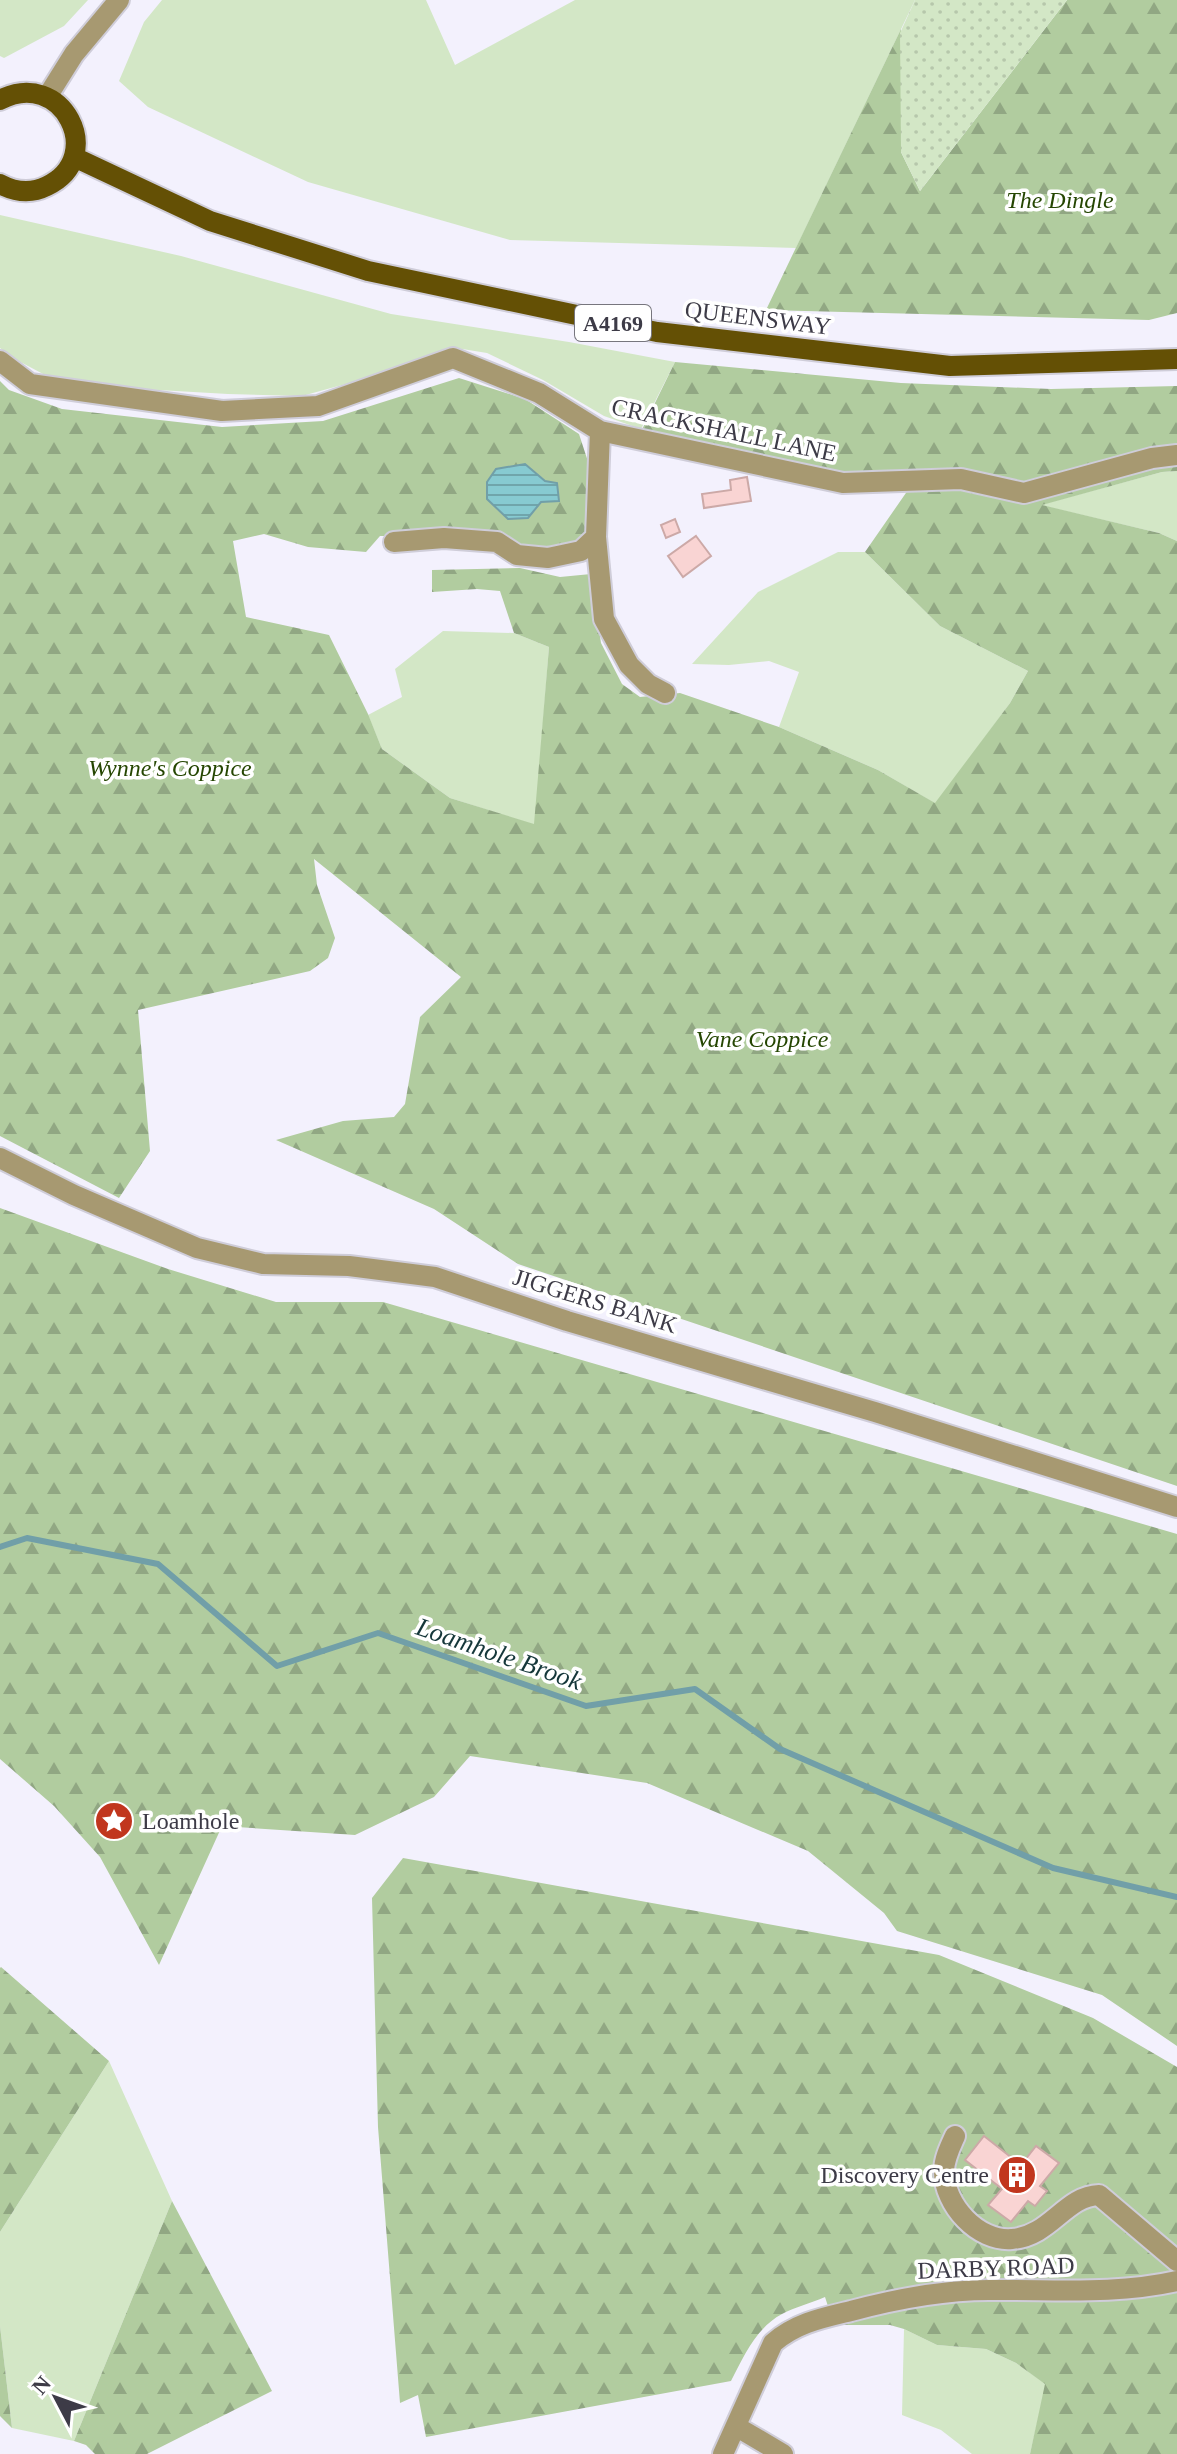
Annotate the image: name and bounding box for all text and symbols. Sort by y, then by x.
park label: The Dingle [1006,187,1114,213]
street label: QUEENSWAY [683,296,833,340]
road number: A4169 [575,305,651,341]
street label: CRACKSHALL LANE [609,393,839,467]
park label: Wynne's Coppice [88,755,252,781]
park label: Vane Coppice [696,1026,829,1052]
street label: JIGGERS BANK [510,1264,681,1338]
water label: Loamhole Brook [412,1612,586,1696]
place icon: Loamhole [93,1800,135,1842]
place label: Loamhole [142,1808,239,1834]
building icon: Discovery Centre [996,2154,1038,2196]
place label: Discovery Centre [820,2162,989,2188]
street label: DARBY ROAD [917,2252,1075,2284]
north arrow [16,2358,96,2438]
text: N [27,2371,56,2399]

